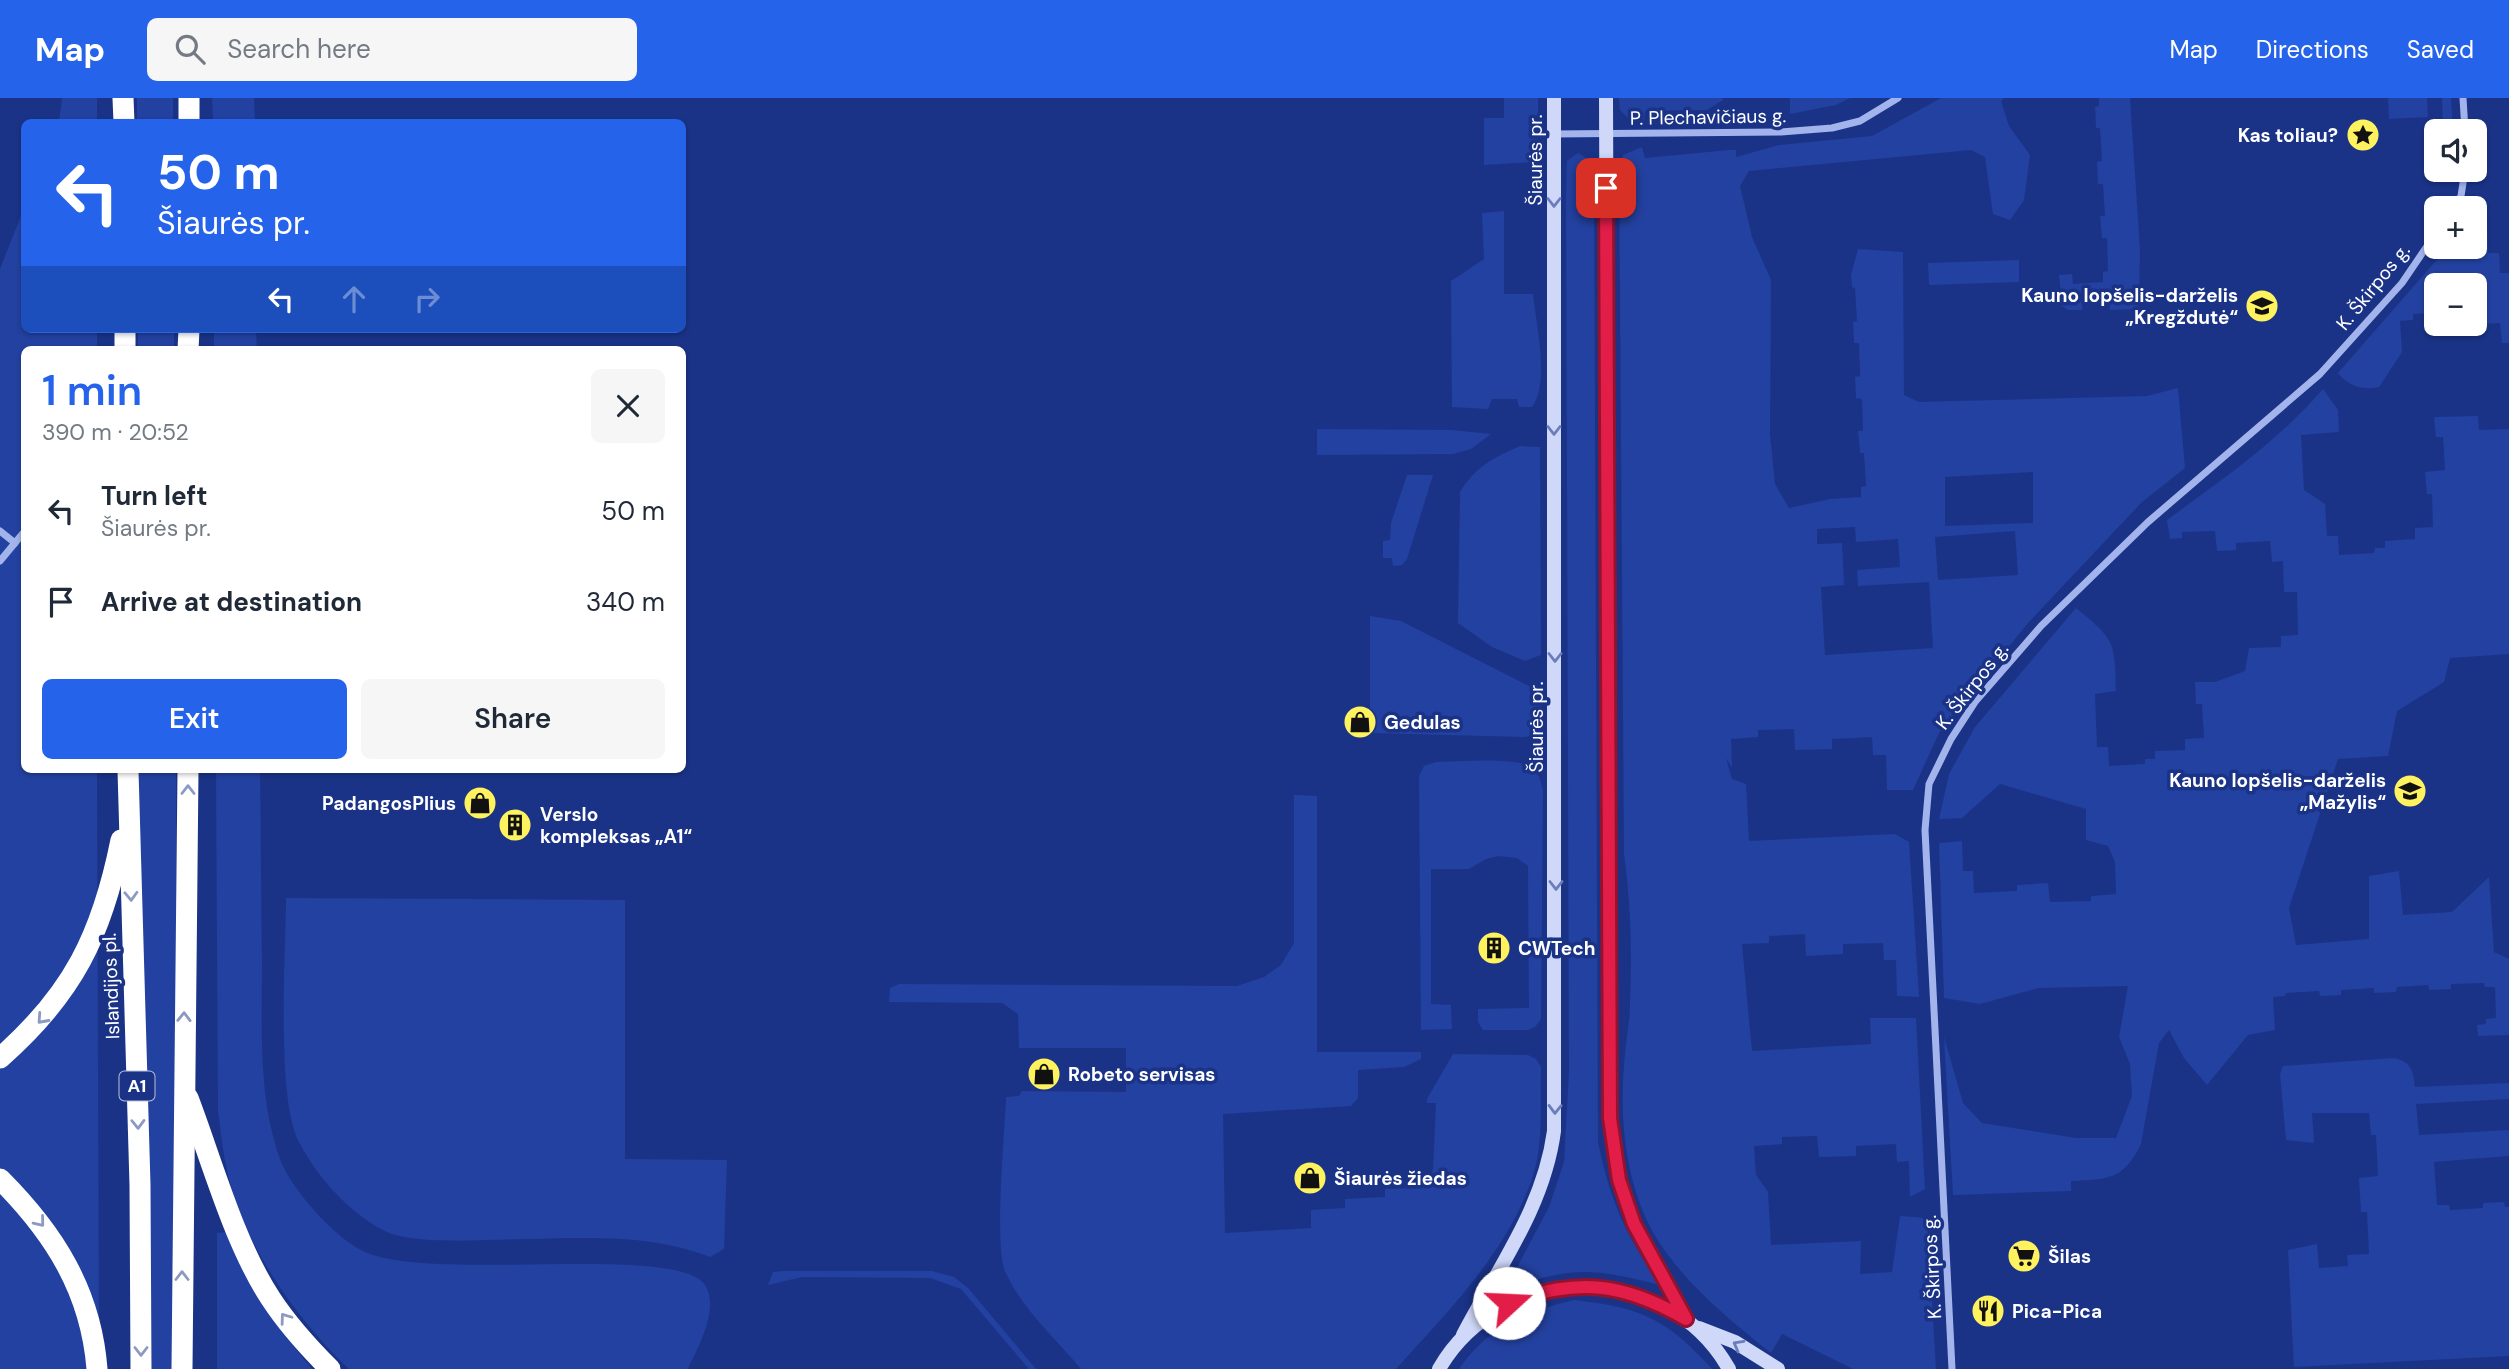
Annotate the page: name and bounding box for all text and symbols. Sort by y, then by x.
search box [147,18,637,81]
text: Map [35,28,105,71]
icon: search [171,30,209,68]
text: Search here [227,32,371,66]
text: Map [2170,34,2218,65]
text: Directions [2256,34,2369,65]
text: Saved [2407,34,2474,65]
street label: P. Plechavičiaus g. [1630,103,1786,131]
street label: Šiaurės pr. [1523,115,1548,205]
place icon: Kas toliau? [2344,116,2382,154]
map controls [2424,119,2487,336]
button: sound [2424,119,2487,182]
place label: Kas toliau? [2238,123,2338,148]
text: 50 m [157,140,280,204]
icon: left [42,147,133,238]
pin [1576,158,1636,218]
icon: arrive [1587,169,1625,207]
button: + [2424,196,2487,259]
one-way arrow [1546,198,1562,208]
text: Šiaurės pr. [157,202,310,244]
street label: K. Škirpos g. [2330,239,2416,335]
button: − [2424,273,2487,336]
icon: left [262,280,300,318]
icon: ahead [335,280,373,318]
icon: right [408,280,446,318]
place label: Kauno lopšelis-darželis „Kregždutė“ [2021,283,2238,330]
school or university icon: Kauno lopšelis-darželis „Kregždutė“ [2243,287,2281,325]
text: 1 min [42,363,142,418]
button: close [591,369,665,443]
text: 390 m · 20:52 [42,417,189,447]
one-way arrow [1546,425,1562,436]
text: Turn left [101,479,208,513]
icon: left [42,492,80,530]
text: 50 m [601,494,665,528]
text: Šiaurės pr. [101,513,211,543]
icon: arrive [42,583,80,621]
text: Arrive at destination [101,585,362,619]
text: 340 m [586,585,665,619]
street label: K. Škirpos g. [1930,637,2014,735]
one-way arrow [1547,653,1563,663]
button: Exit [42,679,347,759]
button: Share [361,679,665,759]
street label: Šiaurės pr. [1524,682,1549,772]
shop icon: Gedulas [1341,703,1379,741]
place label: Gedulas [1384,710,1461,735]
place label: Kauno lopšelis-darželis „Mažylis“ [2169,768,2386,815]
school or university icon: Kauno lopšelis-darželis „Mažylis“ [2391,772,2429,810]
one-way arrow [180,784,196,795]
shop icon: PadangosPlius [461,784,499,822]
place label: PadangosPlius [322,791,456,816]
place label: Verslo kompleksas „A1“ [540,802,692,849]
building icon: Verslo kompleksas „A1“ [496,806,534,844]
one-way arrow [1548,880,1564,891]
one-way arrow [124,891,139,902]
building icon: CWTech [1475,929,1513,967]
street label: Islandijos pl. [97,932,125,1040]
place label: CWTech [1518,936,1595,961]
one-way arrow [37,1011,50,1024]
one-way arrow [176,1012,192,1022]
shop icon: Robeto servisas [1025,1055,1063,1093]
place label: Robeto servisas [1068,1062,1215,1087]
road number: A1 [120,1071,154,1100]
one-way arrow [1547,1104,1563,1114]
one-way arrow [131,1118,146,1129]
shop icon: Šiaurės žiedas [1291,1159,1329,1197]
place label: Šiaurės žiedas [1334,1166,1467,1191]
one-way arrow [32,1214,44,1227]
street label: K. Škirpos g. [1917,1214,1947,1320]
supermarket icon: Šilas [2005,1237,2043,1275]
place label: Šilas [2048,1244,2091,1269]
position arrow [1472,1266,1546,1340]
one-way arrow [174,1271,190,1281]
restaurant icon: Pica-Pica [1969,1292,2007,1330]
place label: Pica-Pica [2012,1299,2102,1324]
one-way arrow [281,1313,293,1326]
one-way arrow [1733,1340,1745,1353]
one-way arrow [133,1346,149,1357]

